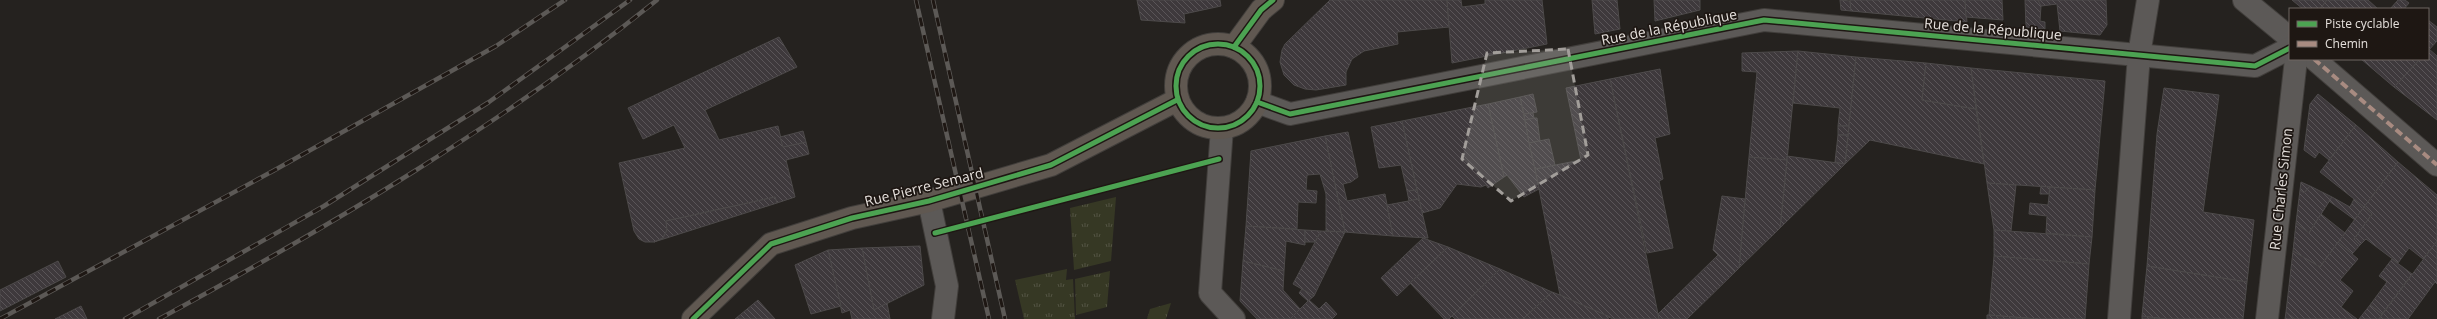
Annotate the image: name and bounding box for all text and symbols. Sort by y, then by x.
street label: Rue de la République [1599,4,1739,49]
legend [2289,8,2429,60]
street label: Rue de la République [1923,13,2063,44]
text: Piste cyclable [2325,15,2400,32]
text: Chemin [2325,35,2368,52]
street label: Rue Charles Simon [2265,127,2296,251]
street label: Rue Pierre Semard [862,163,985,210]

